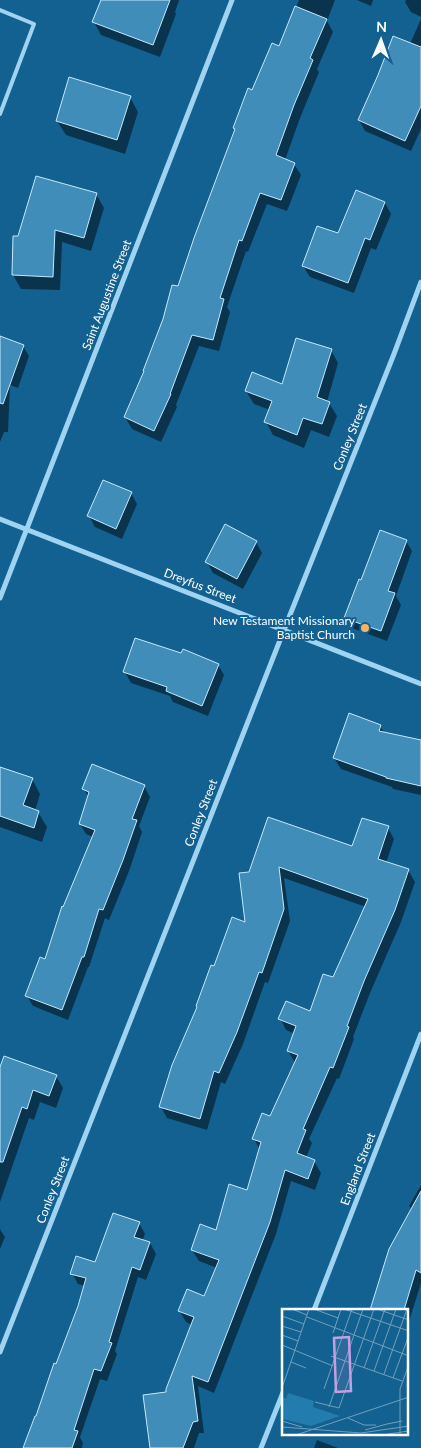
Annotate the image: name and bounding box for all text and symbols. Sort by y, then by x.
north arrow [356,15,406,65]
text: N [376,18,387,35]
street label: Saint Augustine Street [79,237,135,352]
street label: Conley Street [329,400,370,473]
street label: Dreyfus Street [162,565,239,606]
place label: New Testament Missionary Baptist Church [213,613,356,642]
marker: New Testament Missionary Baptist Church [359,622,371,634]
street label: Conley Street [181,776,221,849]
street label: England Street [337,1130,379,1207]
street label: Conley Street [33,1153,73,1226]
inset map [282,1309,408,1436]

